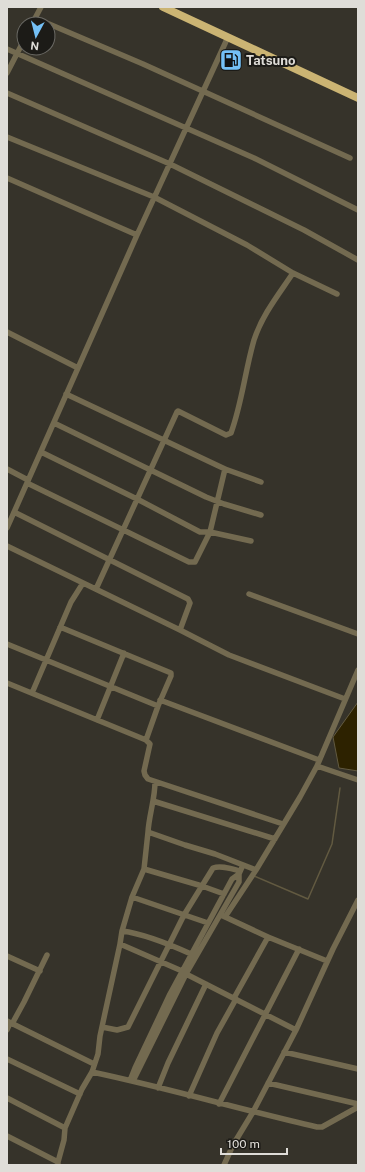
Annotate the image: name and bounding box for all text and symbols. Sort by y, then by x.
north arrow [16,16,56,56]
text: N [30,39,40,52]
fuel station icon: Tatsuno [218,47,244,73]
place label: Tatsuno [246,53,296,68]
scale bar [221,1130,287,1156]
text: 100 m [227,1137,260,1151]

